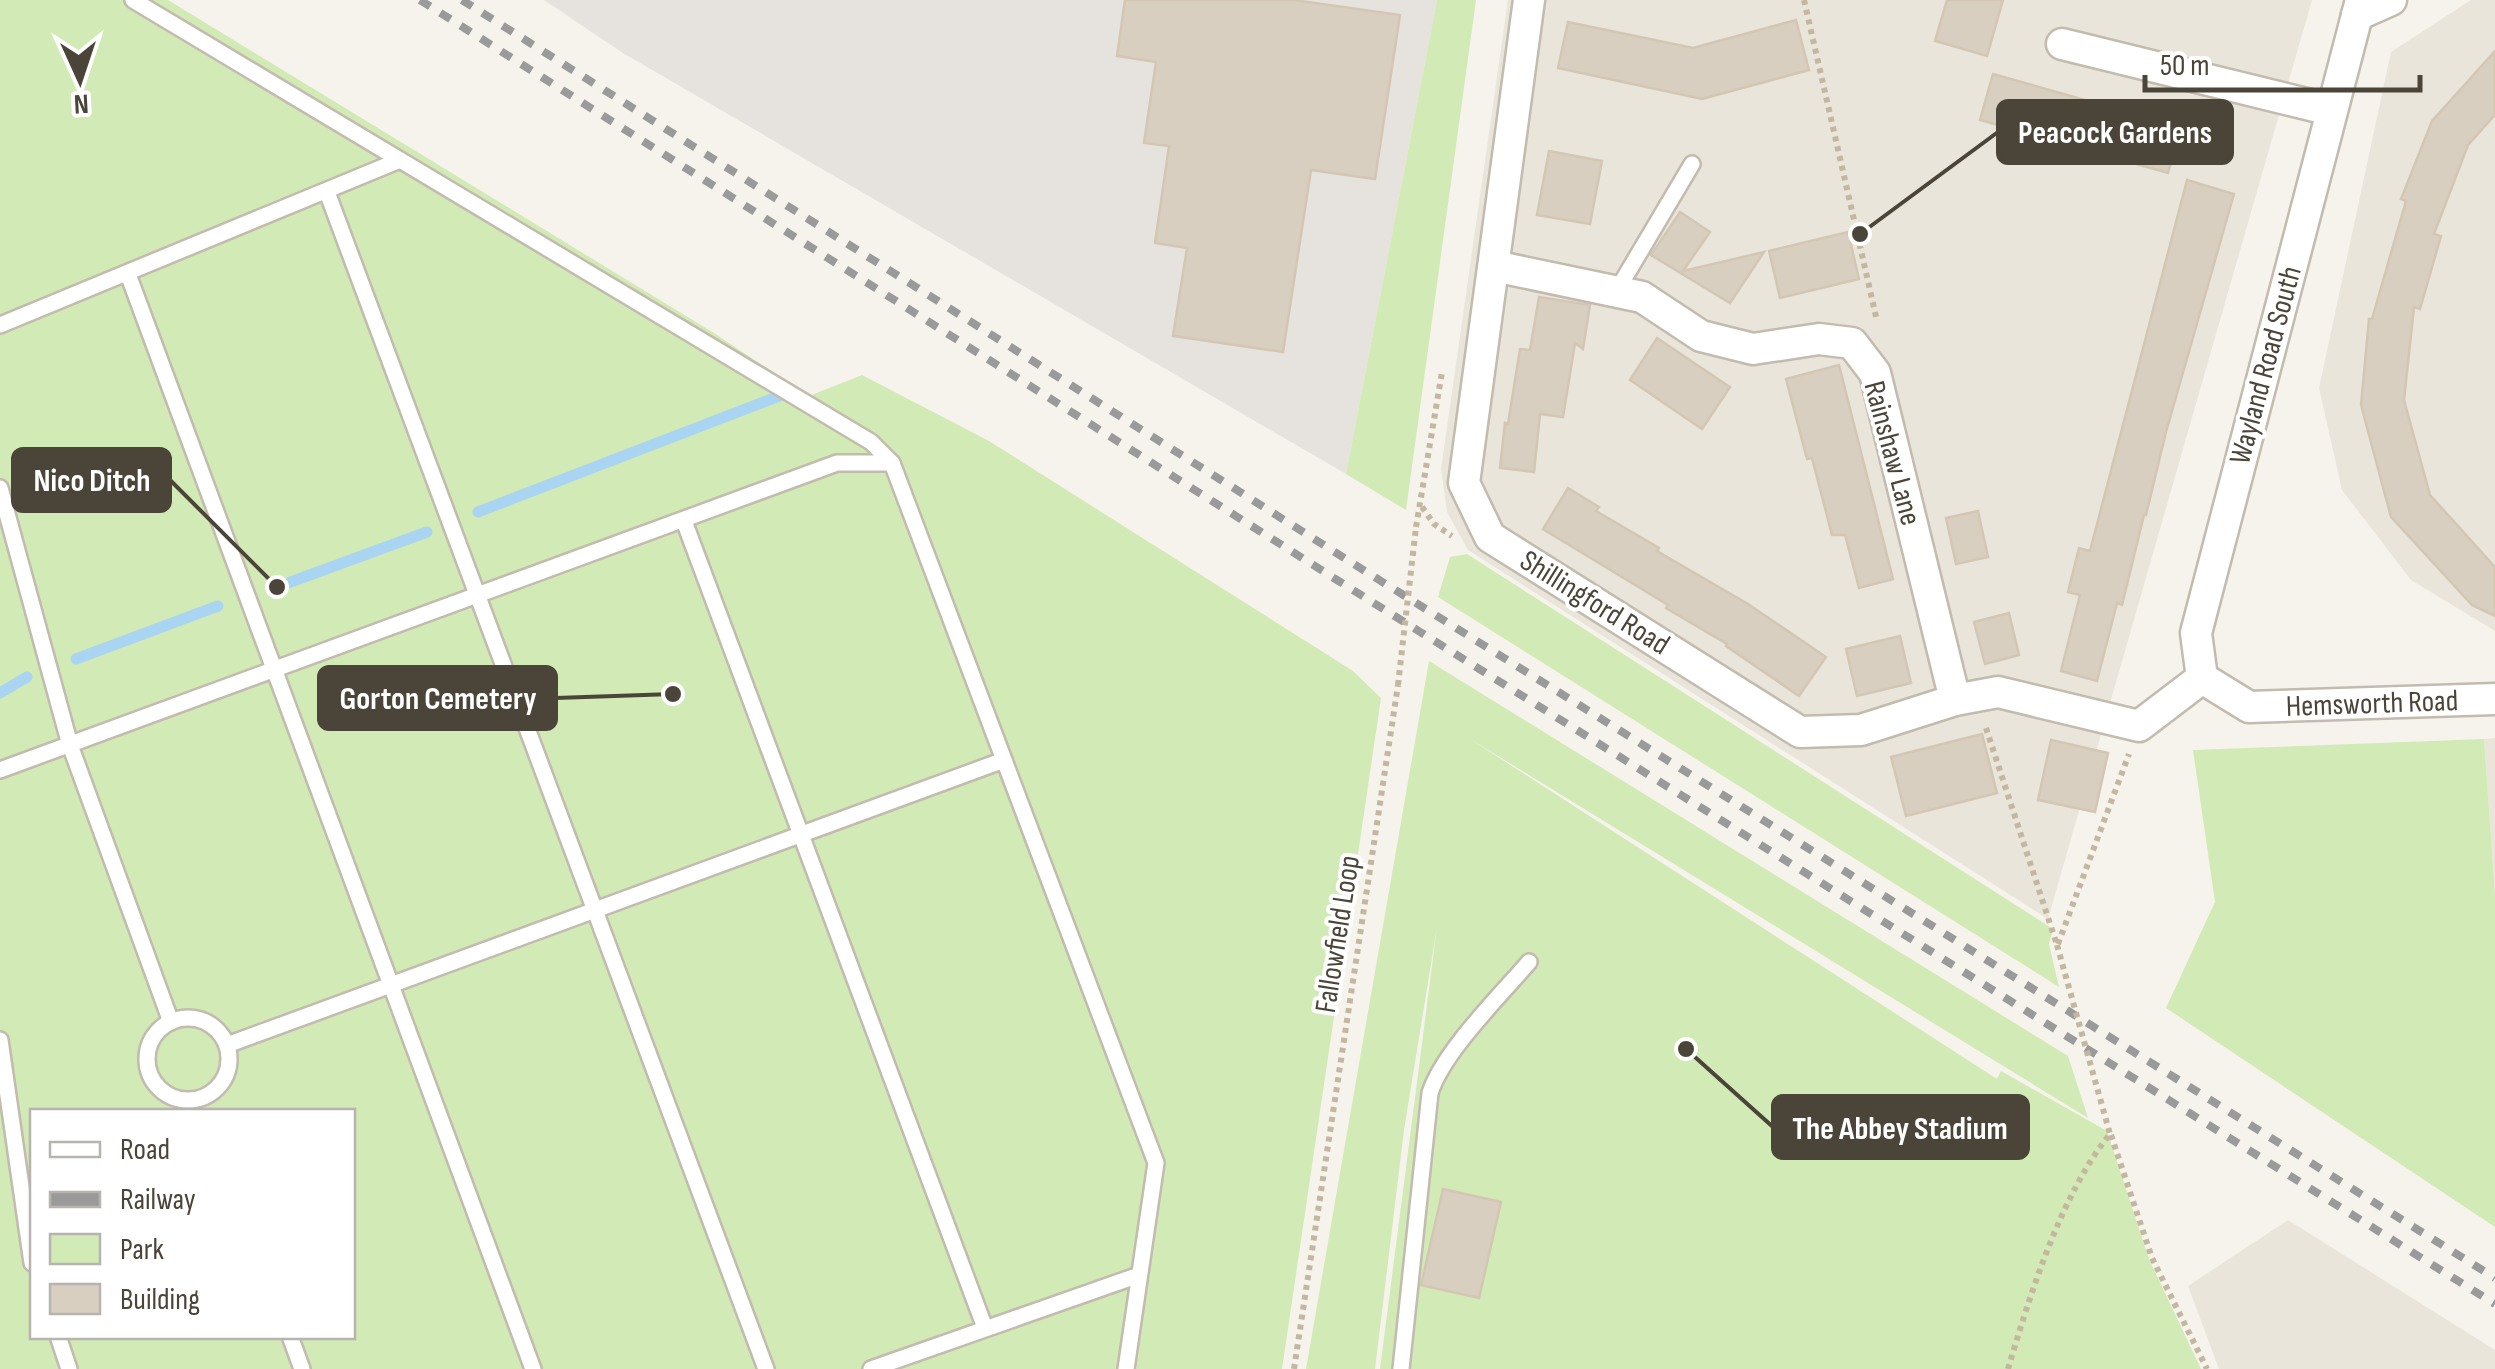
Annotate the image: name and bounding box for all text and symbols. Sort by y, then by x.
north arrow [30,30,130,130]
scale bar [2145,30,2420,92]
text: 50 m [2160,48,2209,84]
text: N [73,87,90,120]
callout: Peacock Gardens [1998,101,2232,163]
text: Peacock Gardens [2018,114,2212,153]
street label: Wayland Road South [2222,262,2310,468]
street label: Rainshaw Lane [1856,377,1929,529]
callout: Nico Ditch [13,449,170,511]
text: Nico Ditch [33,462,151,501]
street label: Shillingford Road [1513,543,1676,663]
callout: Gorton Cemetery [319,667,556,729]
text: Gorton Cemetery [340,680,537,719]
street label: Hemsworth Road [2285,683,2459,725]
street label: Fallowfield Loop [1308,853,1368,1015]
callout: The Abbey Stadium [1773,1096,2028,1158]
legend [30,1109,355,1339]
text: The Abbey Stadium [1792,1110,2008,1149]
text: Road [120,1132,170,1168]
text: Railway [120,1182,196,1218]
text: Park [120,1232,164,1268]
text: Building [120,1282,200,1318]

